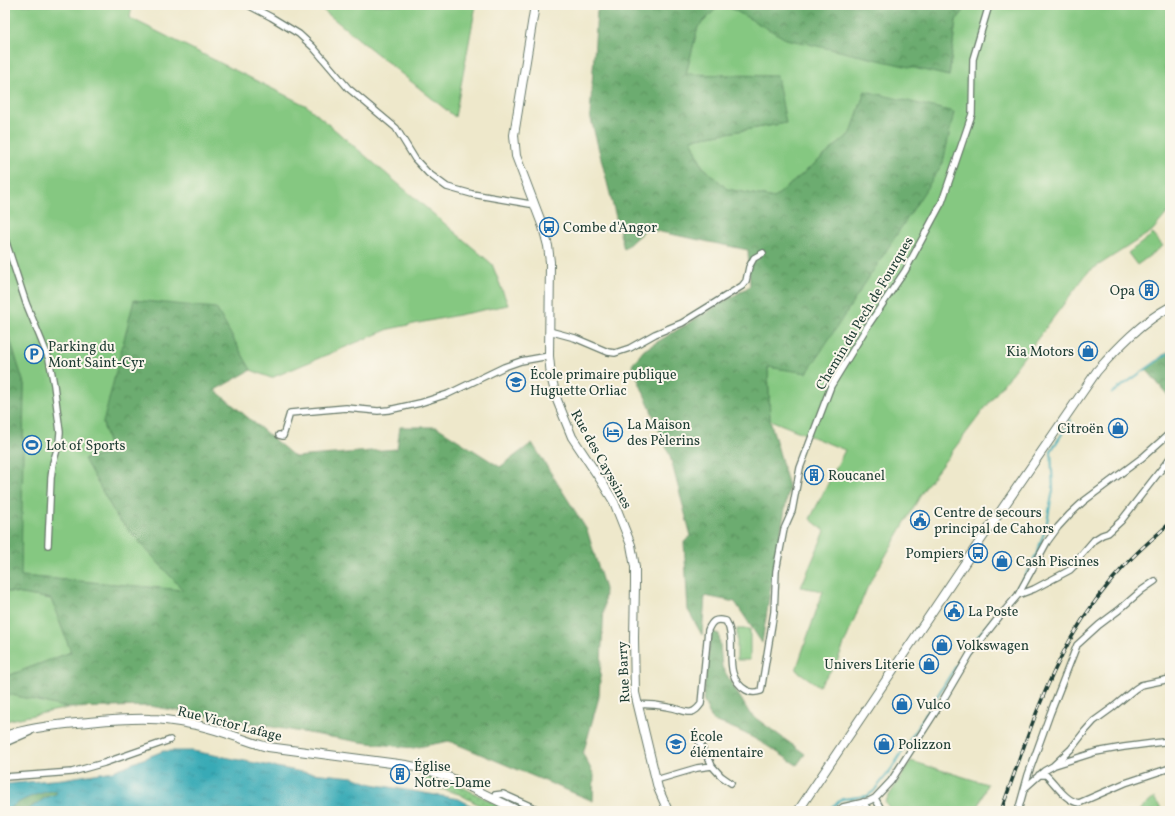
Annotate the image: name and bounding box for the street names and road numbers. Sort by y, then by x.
street label: Chemin du Pech de Fourques [812,233,919,394]
street label: Rue des Cayssines [566,407,636,513]
street label: Rue Barry [613,640,636,703]
street label: Rue Victor Lafage [175,702,284,747]

